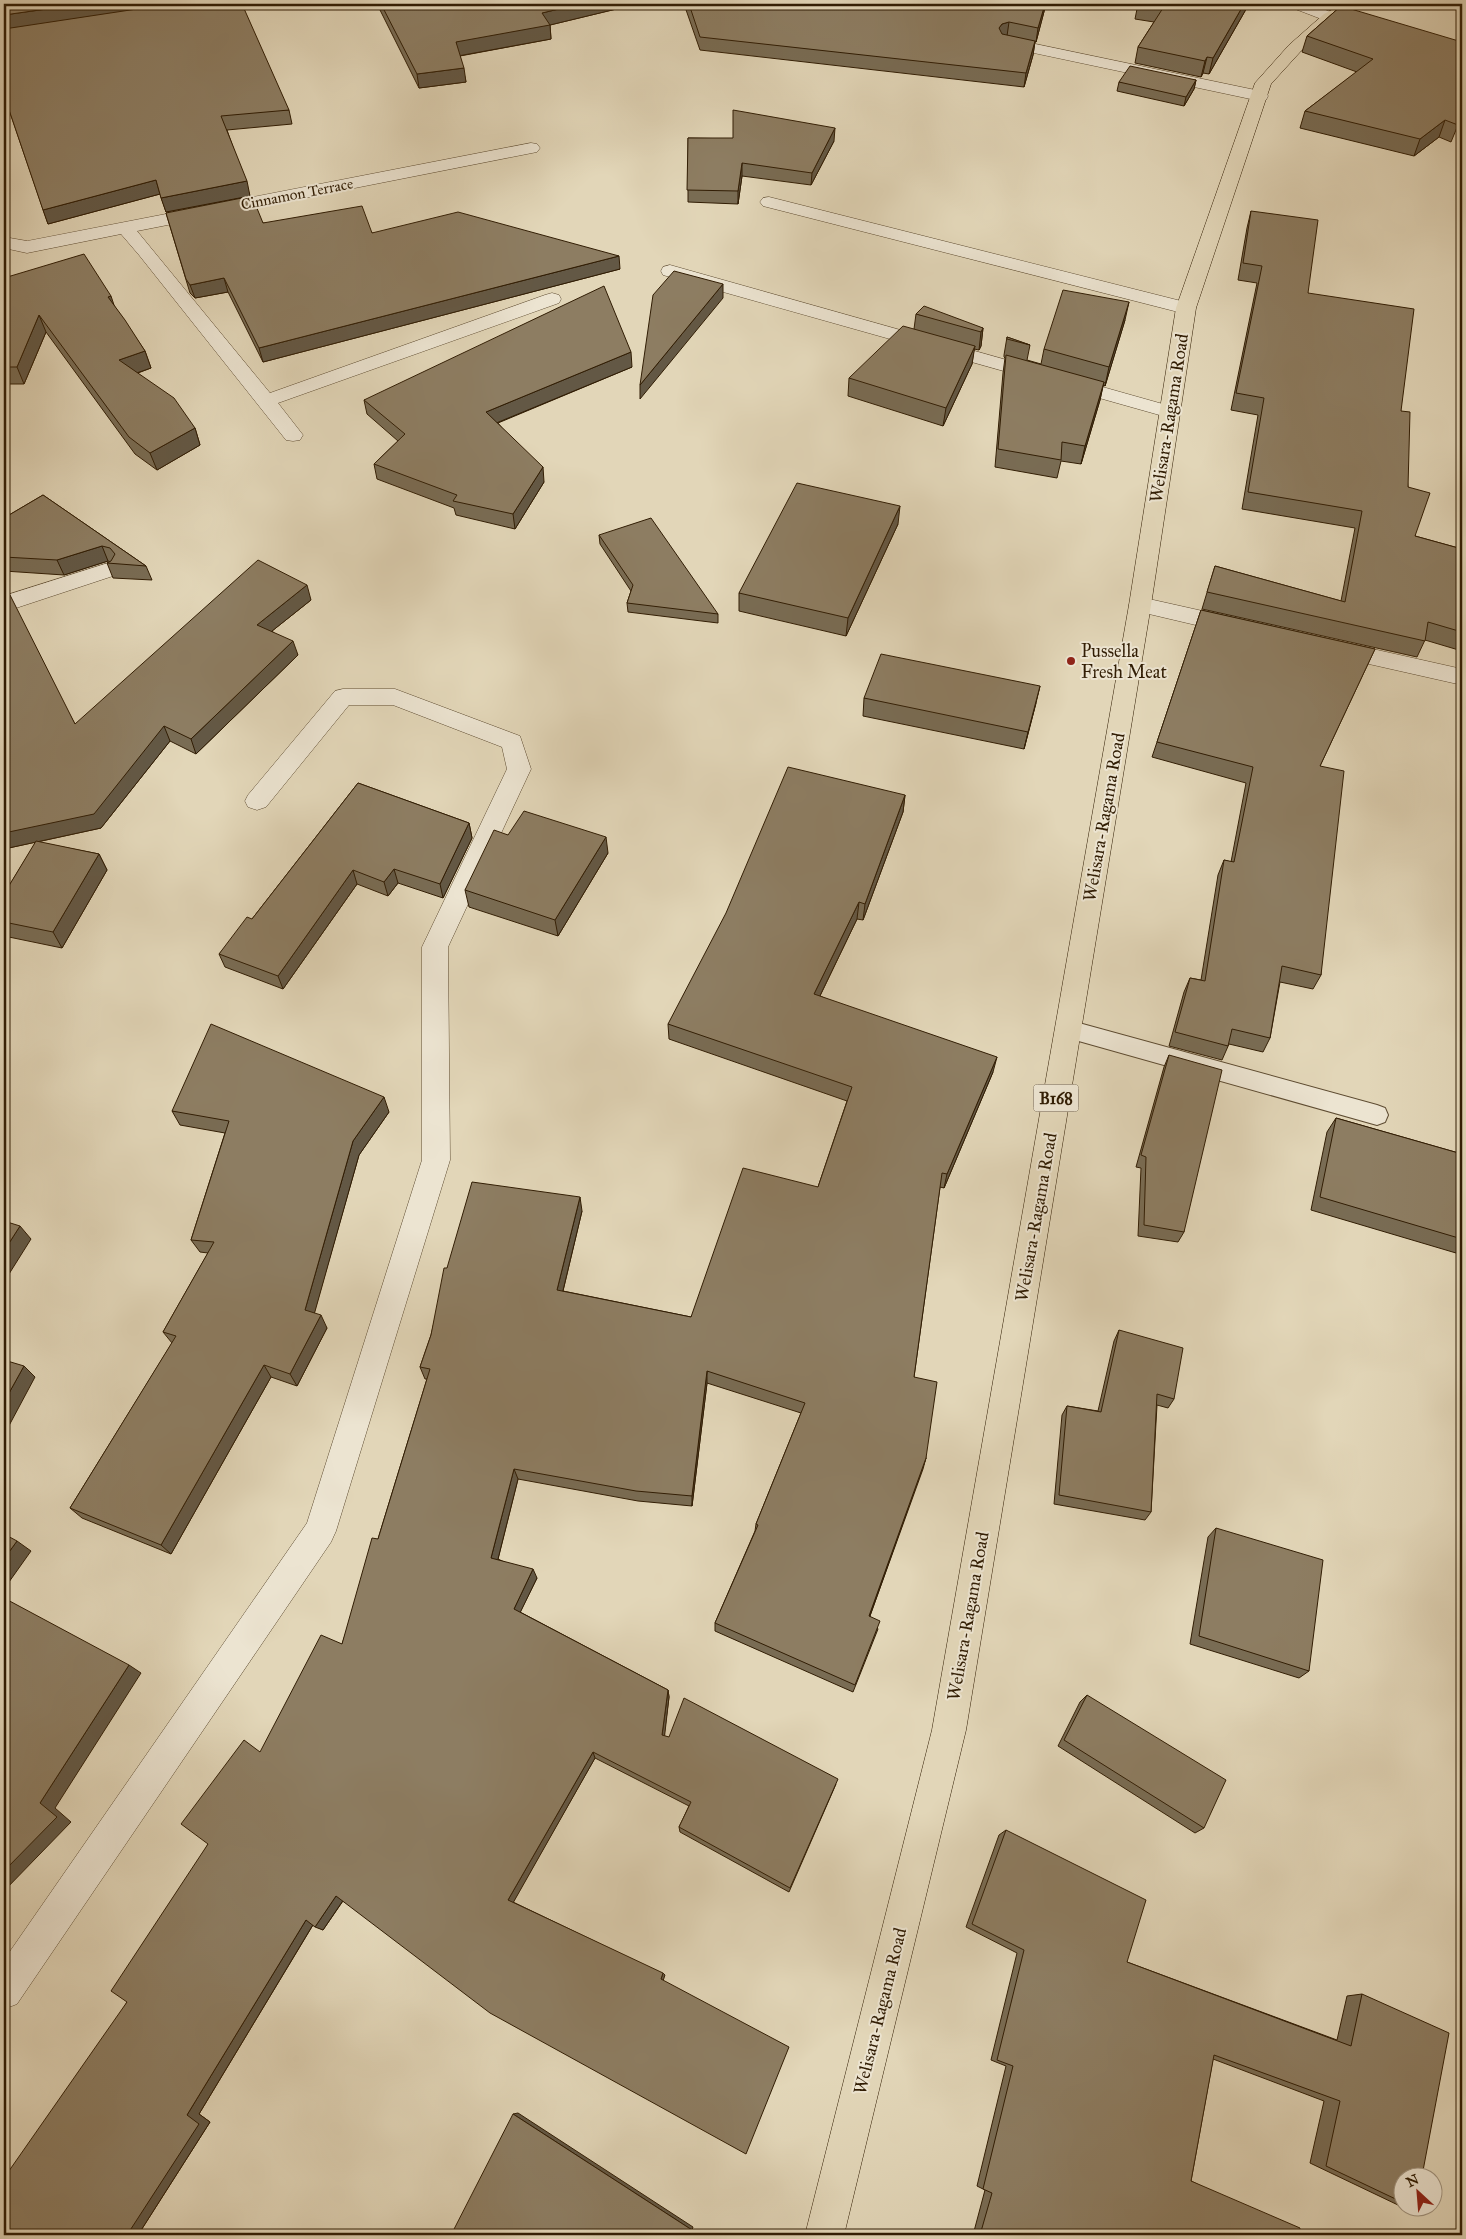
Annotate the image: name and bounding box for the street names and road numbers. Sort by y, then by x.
street label: Cinnamon Terrace [239,174,355,214]
street label: Welisara-Ragama Road [1145,332,1194,504]
street label: Welisara-Ragama Road [1078,731,1131,903]
road number: B168 [1034,1084,1078,1112]
street label: Welisara-Ragama Road [1010,1131,1063,1303]
street label: Welisara-Ragama Road [942,1530,995,1702]
street label: Welisara-Ragama Road [849,1925,912,2097]

